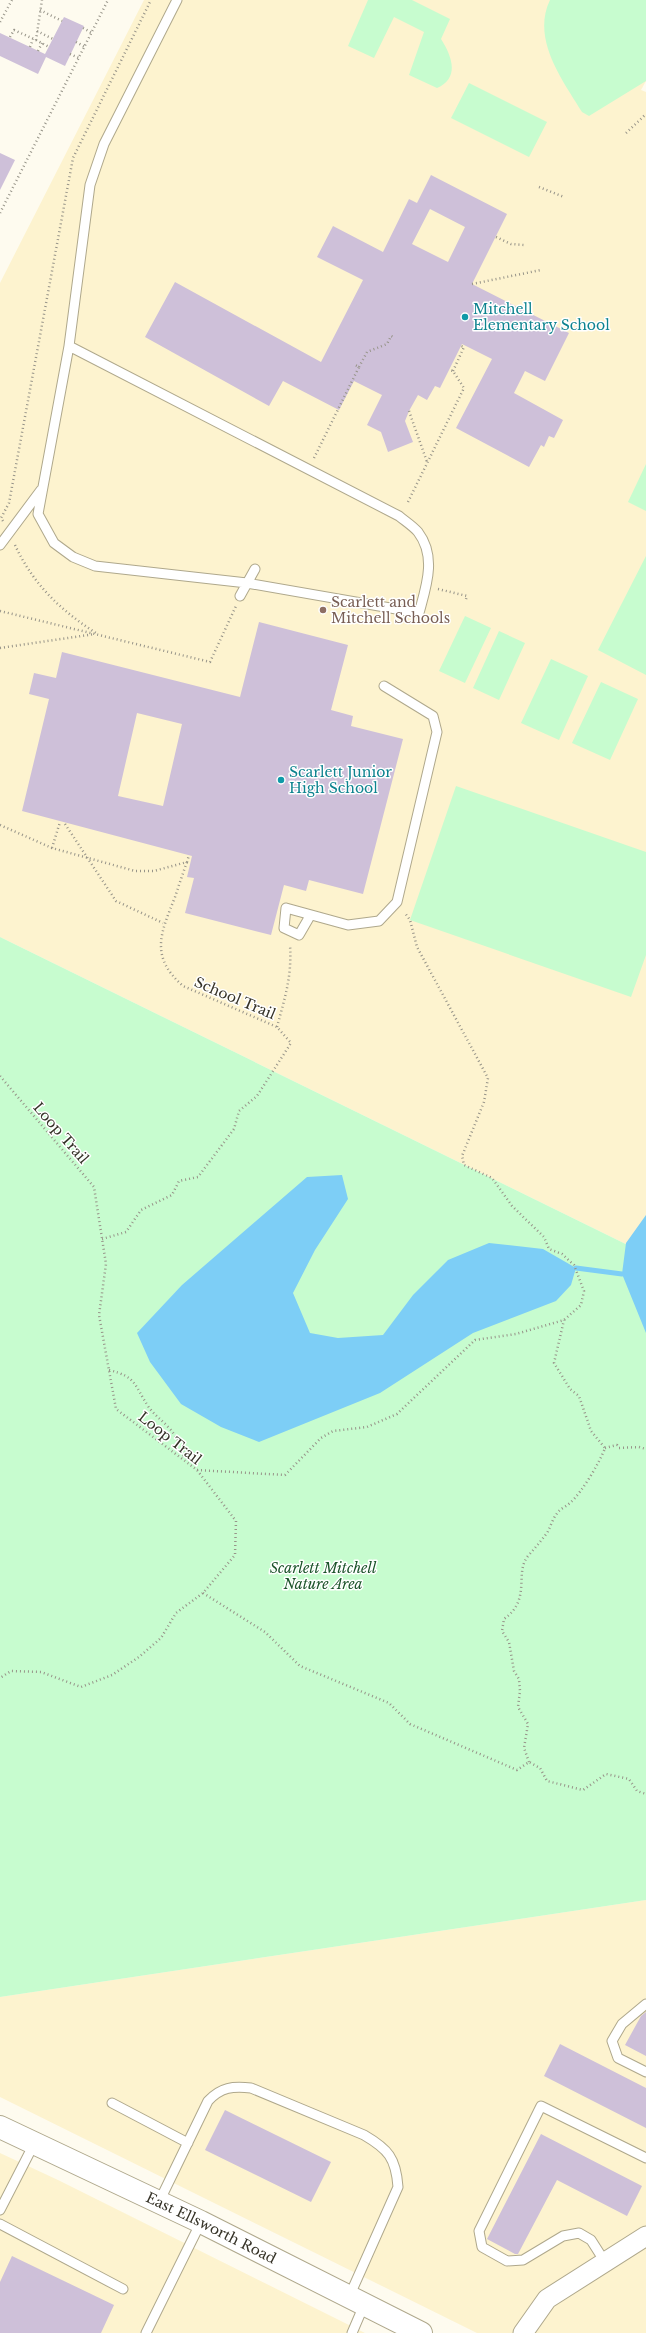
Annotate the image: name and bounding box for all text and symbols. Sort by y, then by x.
place label: Mitchell Elementary School [473,300,610,334]
marker: Mitchell Elementary School [460,312,470,322]
place label: Scarlett and Mitchell Schools [331,593,450,627]
marker: Scarlett and Mitchell Schools [318,605,328,615]
place label: Scarlett Junior High School [289,763,392,797]
marker: Scarlett Junior High School [276,775,286,785]
street label: School Trail [192,973,279,1023]
street label: Loop Trail [29,1099,93,1168]
street label: Loop Trail [135,1408,206,1469]
park label: Scarlett Mitchell Nature Area [270,1559,377,1593]
street label: East Ellsworth Road [143,2188,280,2268]

